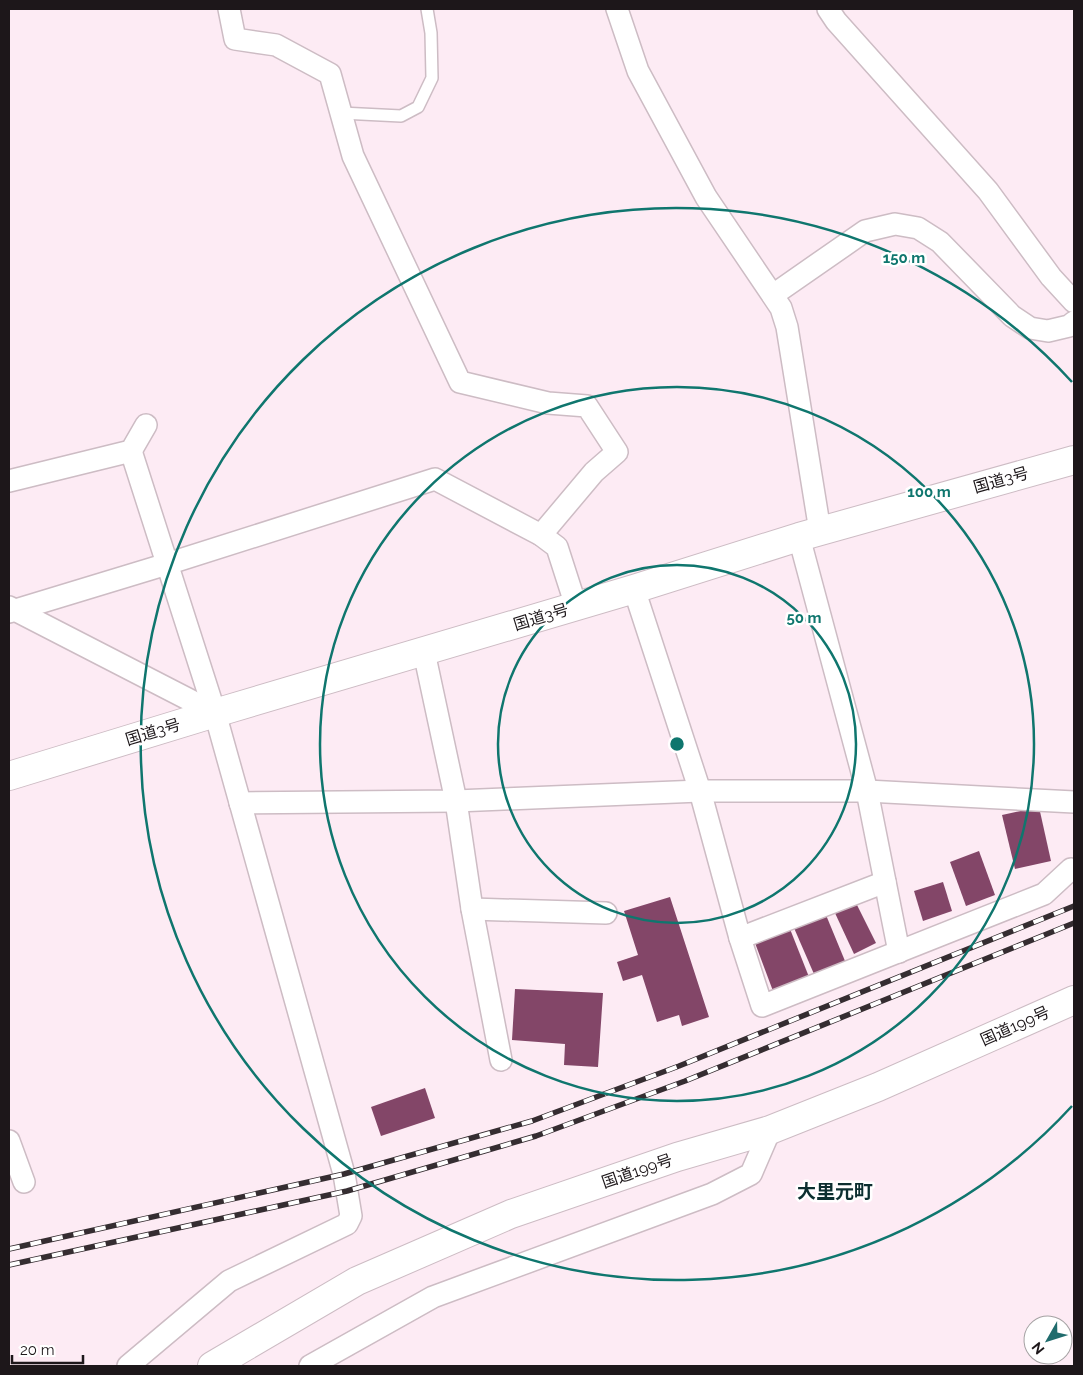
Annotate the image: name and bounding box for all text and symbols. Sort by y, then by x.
text: 150 m [883,249,925,267]
street label: 国道3号 [971,463,1031,497]
text: 100 m [907,483,951,501]
street label: 国道3号 [511,600,571,634]
text: 50 m [786,609,822,627]
street label: 国道3号 [123,715,183,749]
centre of rings [668,735,686,753]
street label: 国道199号 [978,1002,1052,1050]
street label: 国道199号 [599,1150,675,1192]
district label: 大里元町 [797,1180,873,1202]
north arrow [1023,1315,1073,1365]
scale bar [12,1332,84,1364]
text: N [1028,1339,1047,1357]
text: 20 m [20,1341,55,1359]

